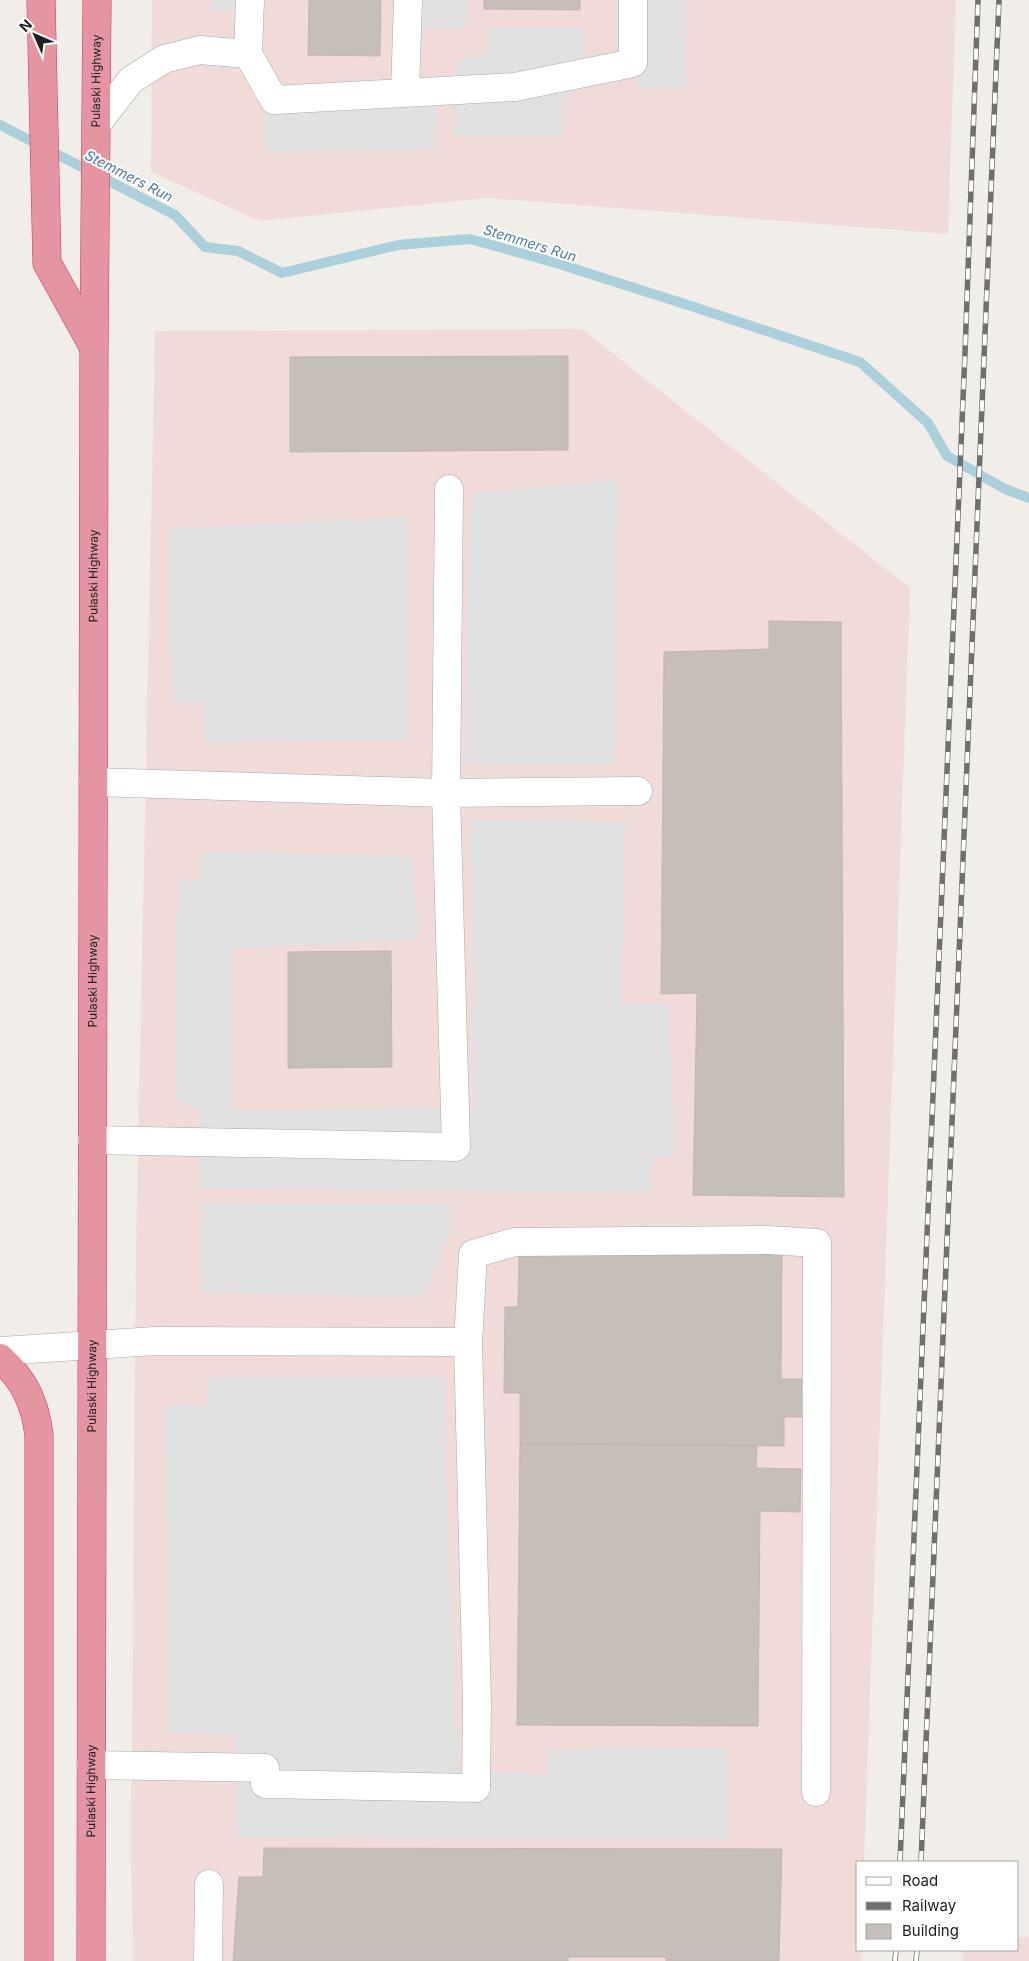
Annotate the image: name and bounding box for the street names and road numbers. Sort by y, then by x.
street label: Pulaski Highway [88,34,104,128]
street label: Pulaski Highway [85,529,101,623]
street label: Pulaski Highway [85,934,100,1028]
street label: Pulaski Highway [84,1339,99,1433]
street label: Pulaski Highway [83,1744,98,1838]

